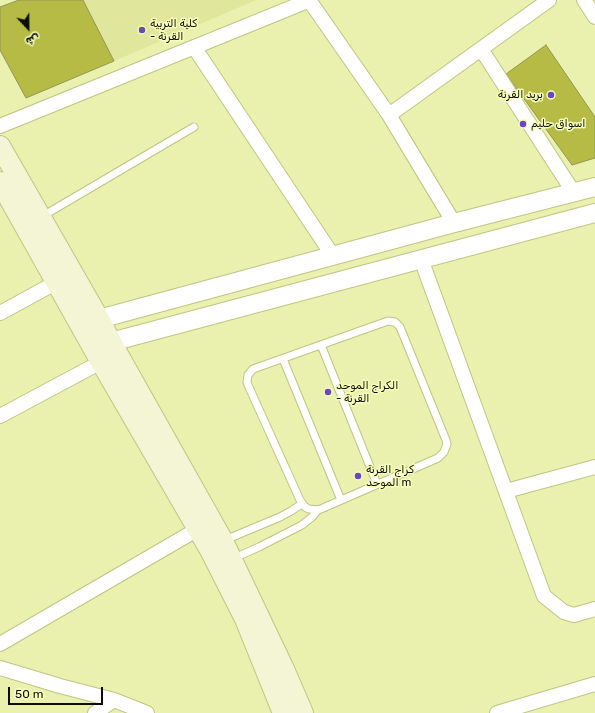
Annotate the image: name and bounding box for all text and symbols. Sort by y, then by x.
north arrow [8,8,48,48]
place label: كلية التربية - القرنة [150,17,197,43]
marker: كلية التربية - القرنة [137,25,147,35]
text: ش [24,31,42,48]
place label: بريد القرنة [498,88,543,102]
marker: بريد القرنة [546,90,556,100]
place label: اسواق حليم [531,117,586,131]
marker: اسواق حليم [518,119,528,129]
place label: الكراج الموحد - القرنة [336,379,398,405]
marker: الكراج الموحد - القرنة [323,387,333,397]
place label: كراج القرنة الموحد m [366,463,414,489]
marker: كراج القرنة الموحد m [353,471,363,481]
scale bar [10,679,105,705]
text: 50 m [15,687,43,701]

